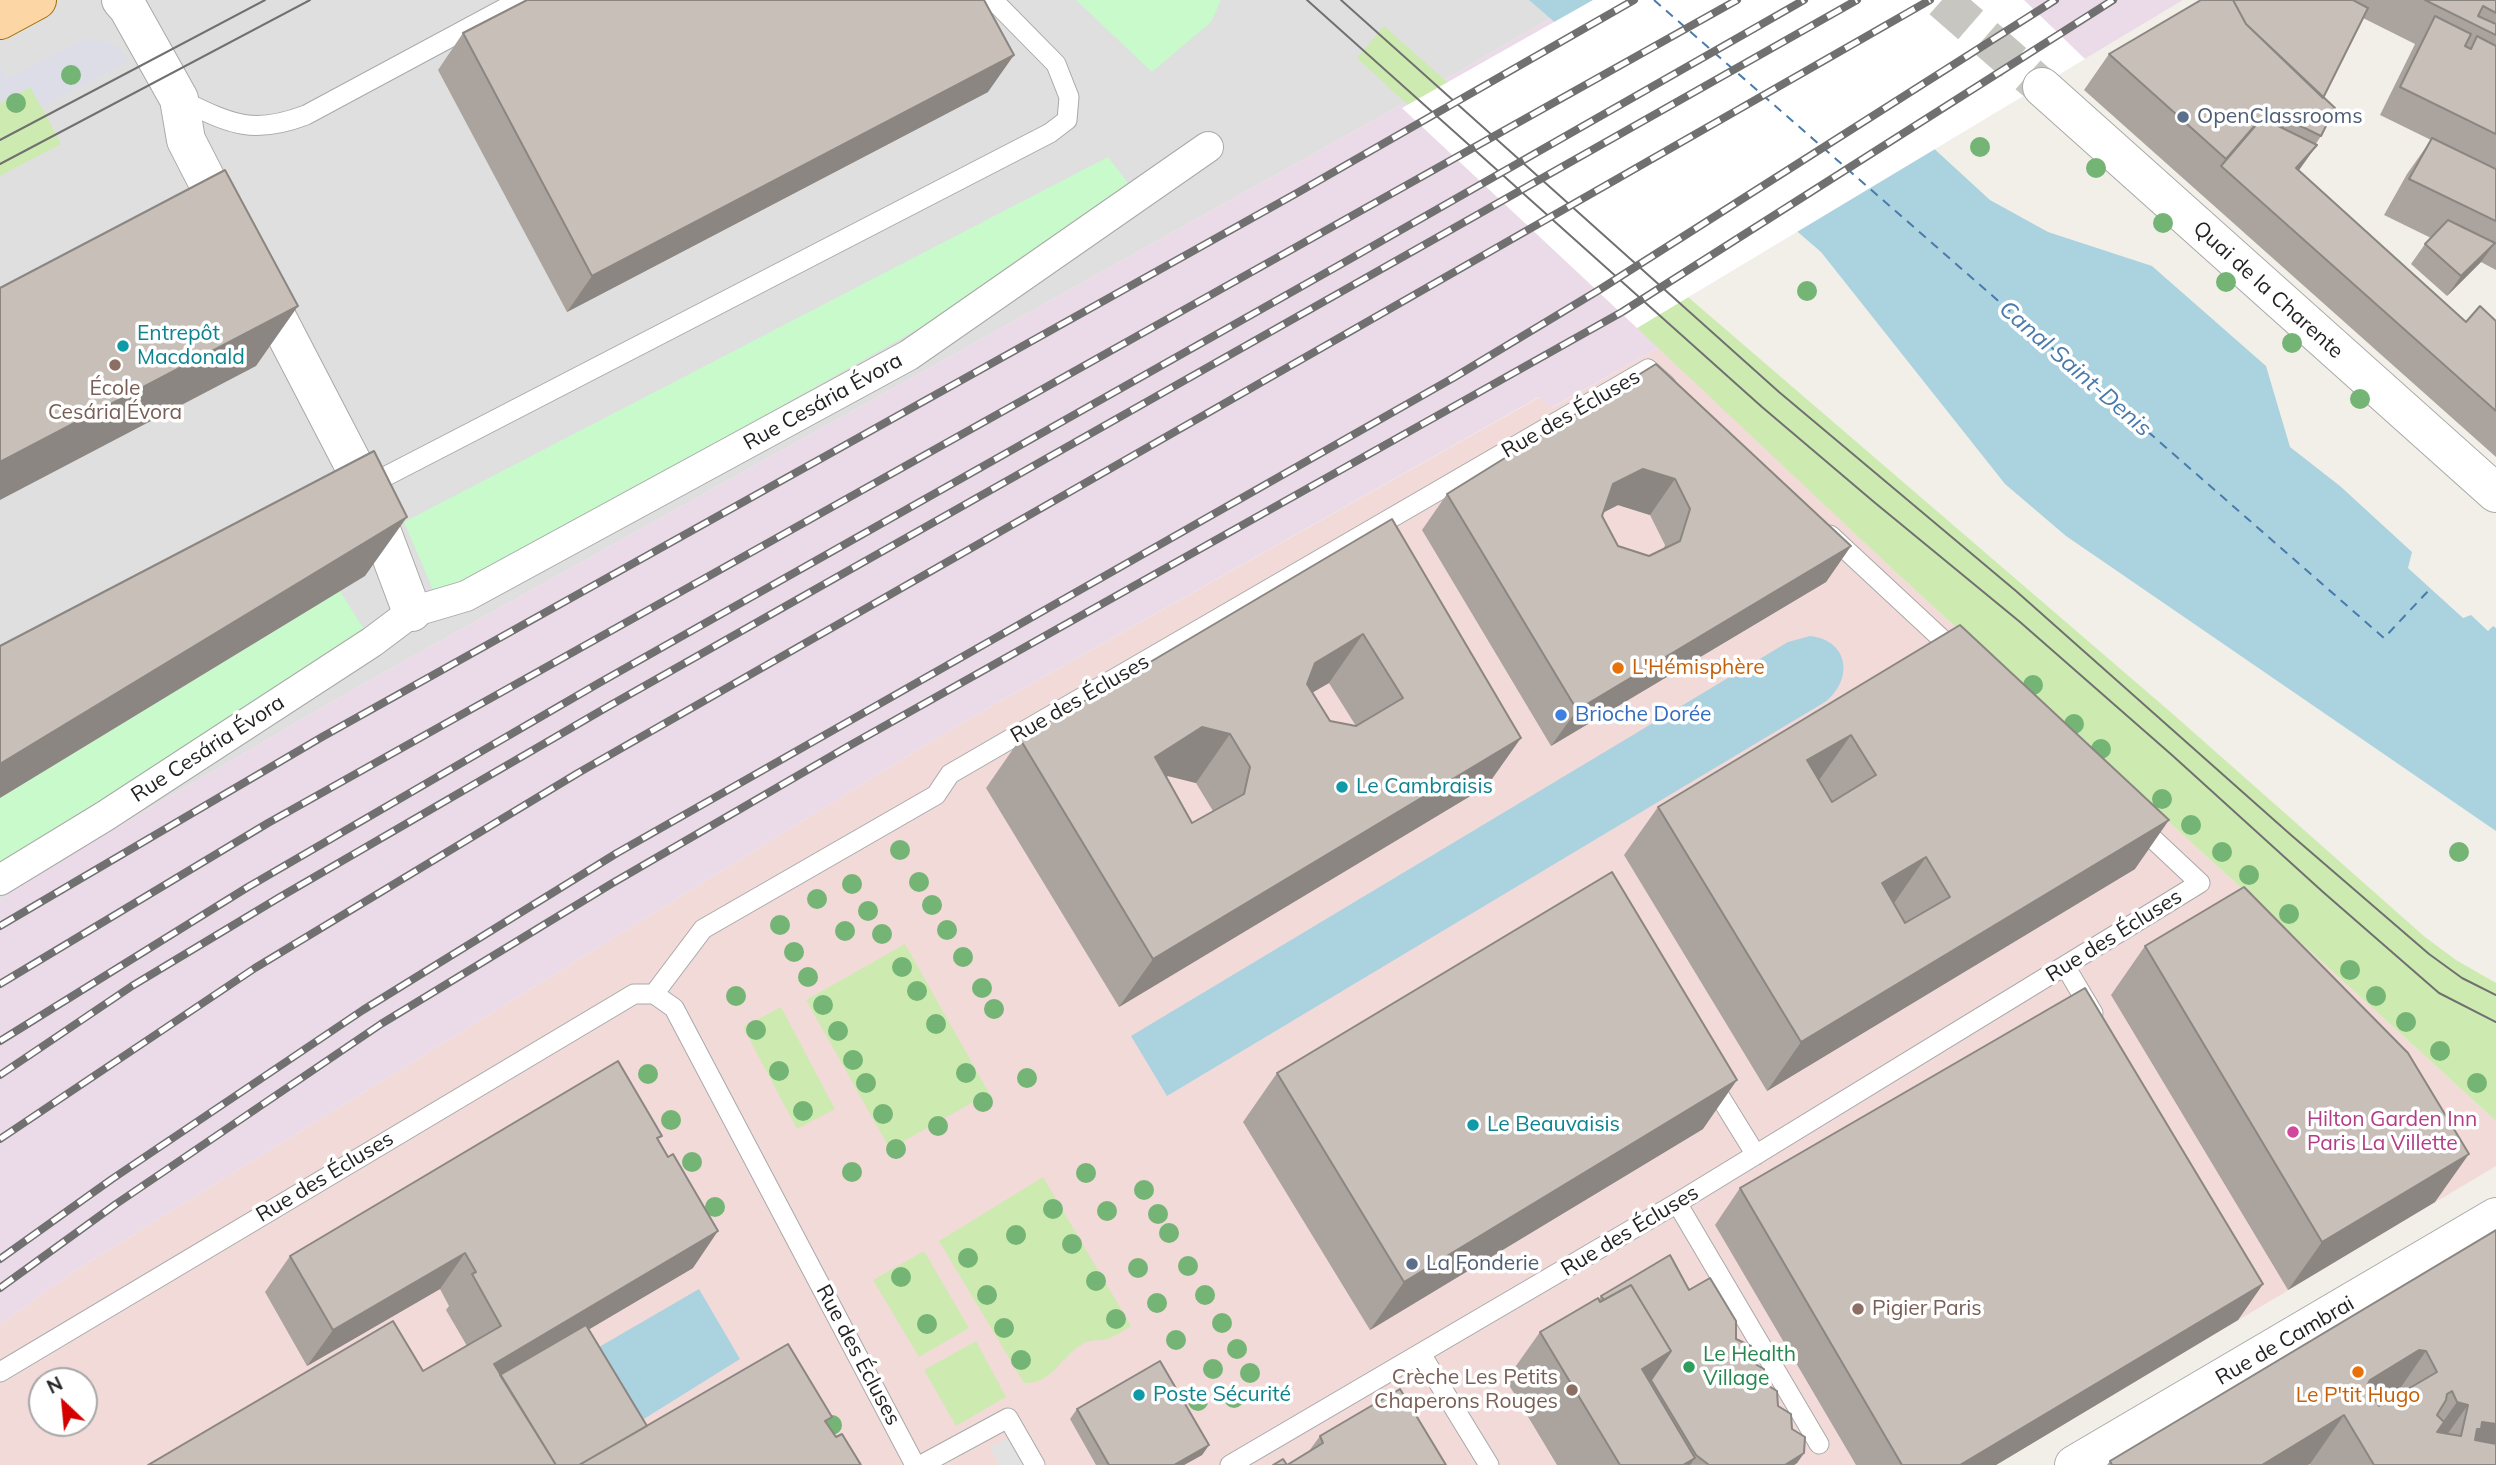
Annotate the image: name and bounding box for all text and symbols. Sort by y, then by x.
place label: OpenClassrooms [2197,104,2363,130]
marker: OpenClassrooms [2175,109,2191,125]
street label: Quai de la Charente [2188,216,2348,364]
water label: Canal Saint-Denis [1993,295,2157,443]
place label: Entrepôt Macdonald [137,321,245,371]
marker: Entrepôt Macdonald [115,338,131,354]
street label: Rue Cesária Évora [739,348,907,456]
marker: École Cesária Évora [107,357,123,373]
street label: Rue des Écluses [1497,364,1645,464]
place label: École Cesária Évora [48,376,182,426]
street label: Rue des Écluses [1006,649,1154,749]
place label: L'Hémisphère [1632,655,1765,681]
marker: L'Hémisphère [1610,660,1626,676]
street label: Rue Cesária Évora [127,690,289,808]
place label: Brioche Dorée [1575,702,1712,728]
marker: Brioche Dorée [1553,707,1569,723]
place label: Le Cambraisis [1356,774,1493,800]
marker: Le Cambraisis [1334,779,1350,795]
street label: Rue des Écluses [2041,884,2187,988]
place label: Hilton Garden Inn Paris La Villette [2307,1107,2477,1157]
place label: Le Beauvaisis [1487,1112,1620,1138]
marker: Le Beauvaisis [1465,1117,1481,1133]
marker: Hilton Garden Inn Paris La Villette [2285,1124,2301,1140]
street label: Rue des Écluses [252,1126,398,1228]
street label: Rue des Écluses [1557,1180,1703,1282]
place label: La Fonderie [1426,1251,1539,1277]
marker: La Fonderie [1404,1256,1420,1272]
street label: Rue des Écluses [810,1280,906,1430]
street label: Rue de Cambrai [2211,1291,2359,1391]
place label: Pigier Paris [1872,1296,1982,1322]
marker: Pigier Paris [1850,1301,1866,1317]
place label: Le Health Village [1703,1342,1796,1392]
marker: Le Health Village [1681,1359,1697,1375]
marker: Le P'tit Hugo [2350,1364,2366,1380]
place label: Crèche Les Petits Chaperons Rouges [1374,1365,1558,1415]
north arrow [28,1367,98,1437]
text: N [43,1371,66,1399]
place label: Poste Sécurité [1153,1382,1291,1408]
marker: Crèche Les Petits Chaperons Rouges [1564,1382,1580,1398]
place label: Le P'tit Hugo [2296,1383,2420,1409]
marker: Poste Sécurité [1131,1387,1147,1403]

